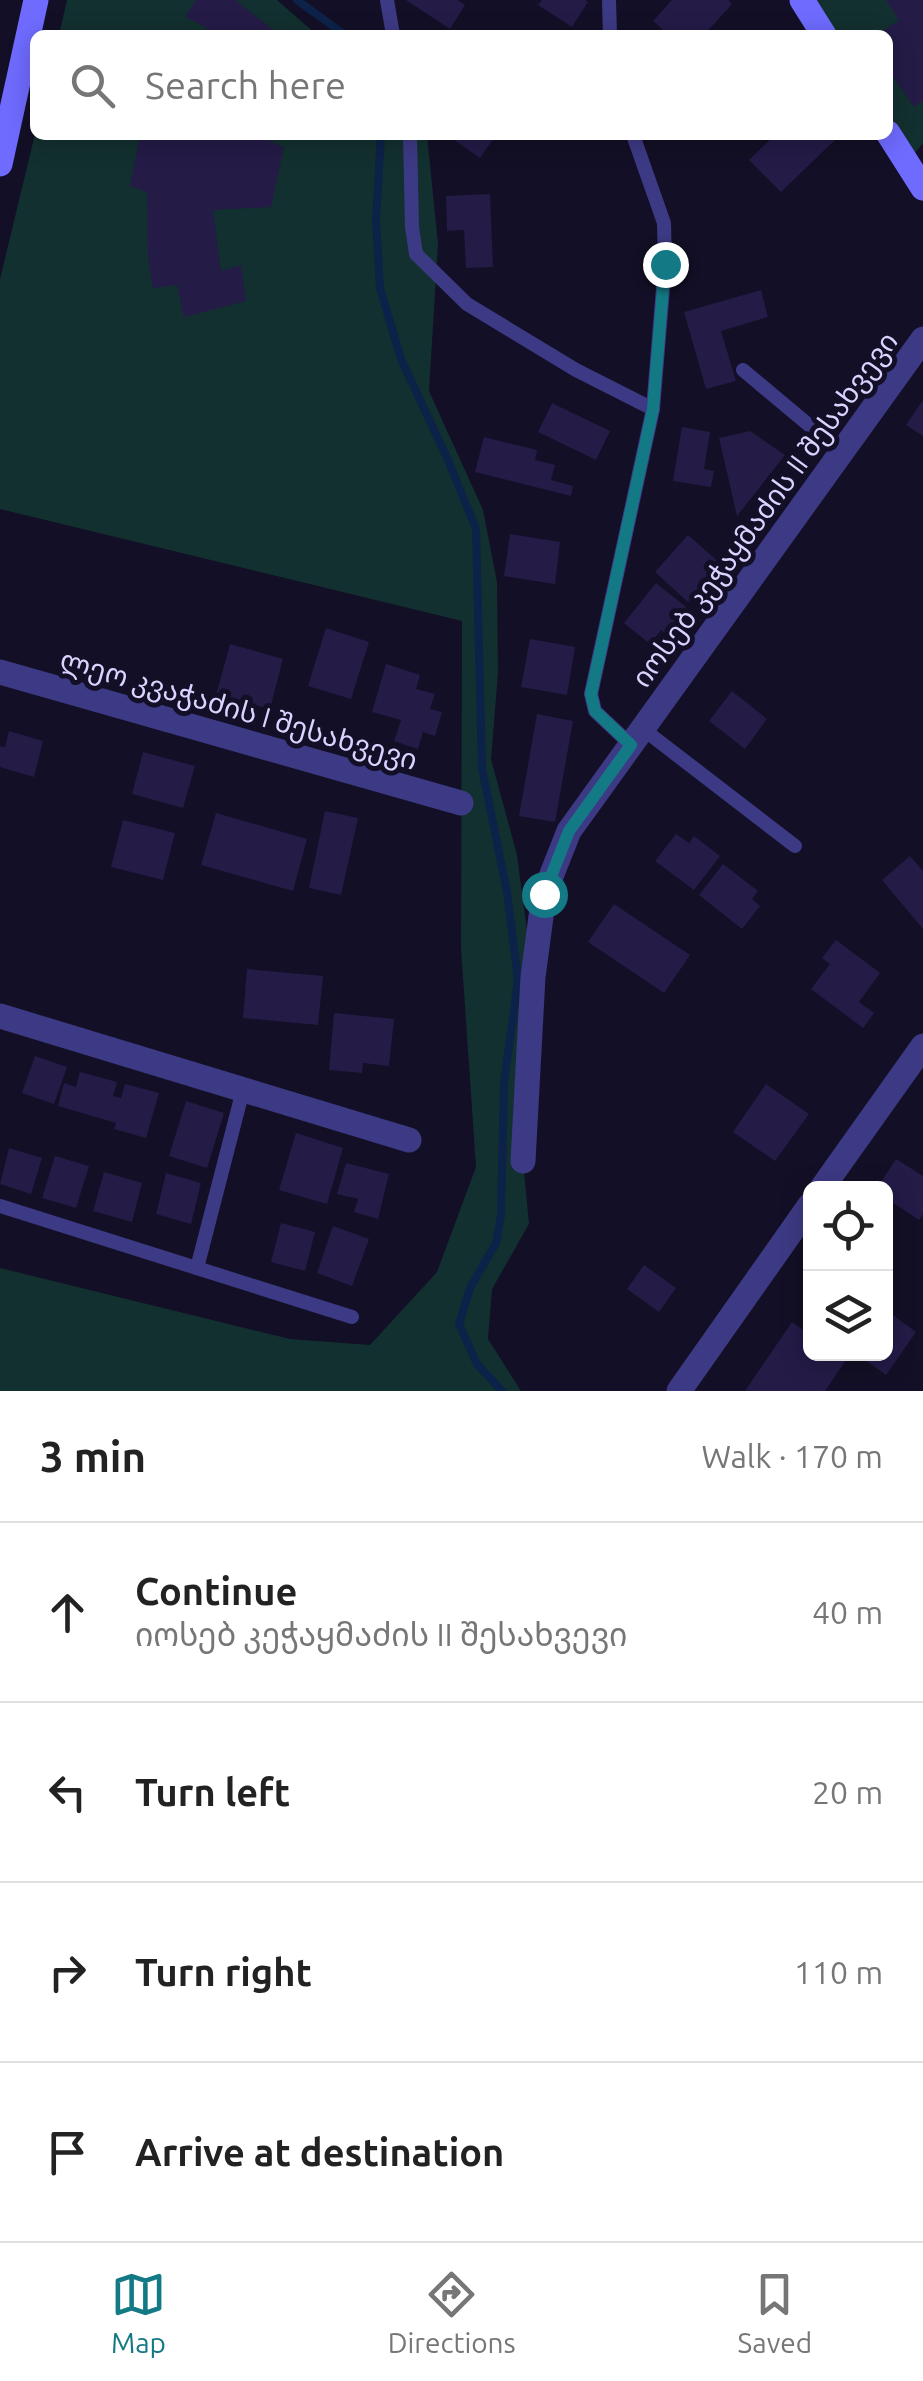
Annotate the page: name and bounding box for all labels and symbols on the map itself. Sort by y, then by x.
route end [643,242,689,288]
street label: იოსებ კეჭაყმაძის II შესახვევი [625,326,905,694]
street label: ლეო კვაჭაძის I შესახვევი [56,643,421,777]
route start [522,872,568,918]

